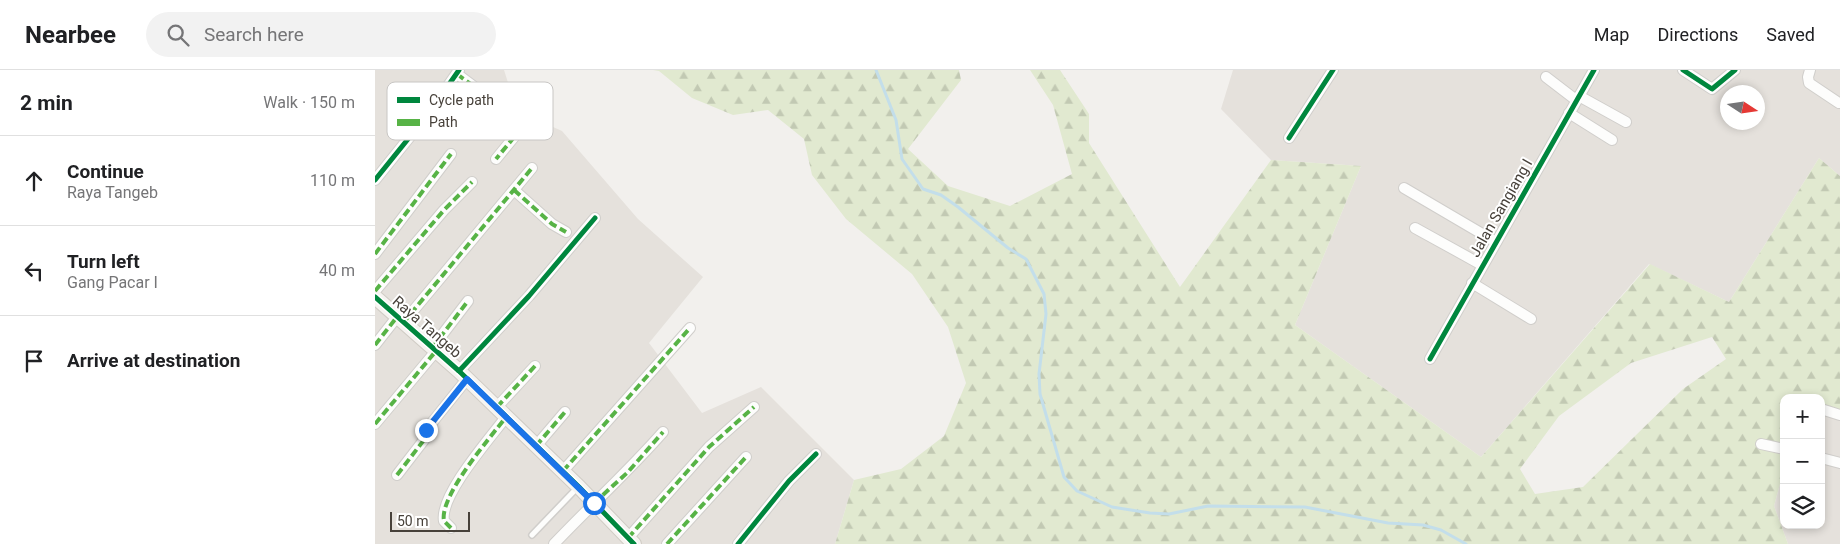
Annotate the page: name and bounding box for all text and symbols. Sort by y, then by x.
search box [146,12,496,57]
text: Nearbee [25,21,116,49]
icon: search [164,21,192,49]
text: Search here [204,23,304,46]
text: Map [1594,24,1629,45]
text: Directions [1657,24,1738,45]
text: Saved [1766,24,1815,45]
legend [387,82,553,140]
north arrow [1720,85,1765,130]
text: 2 min [20,91,73,115]
text: Cycle path [429,92,494,108]
text: Walk · 150 m [263,93,355,112]
text: Path [429,114,458,130]
street label: Jalan Sangiang I [1466,156,1536,260]
text: Continue [67,160,144,183]
icon: ahead [20,167,48,195]
text: 110 m [310,171,355,190]
text: Raya Tangeb [67,183,158,202]
text: Turn left [67,250,140,273]
icon: left [20,257,48,285]
text: 40 m [319,261,355,280]
text: Gang Pacar I [67,273,158,292]
street label: Raya Tangeb [389,292,465,362]
icon: arrive [20,347,48,375]
text: Arrive at destination [67,349,240,372]
map controls [1780,394,1825,529]
button: + [1780,394,1825,439]
route end [415,419,438,442]
button: − [1780,439,1825,484]
button: layers [1780,484,1825,529]
route start [583,492,606,515]
scale bar [390,509,470,532]
text: 50 m [397,513,429,529]

